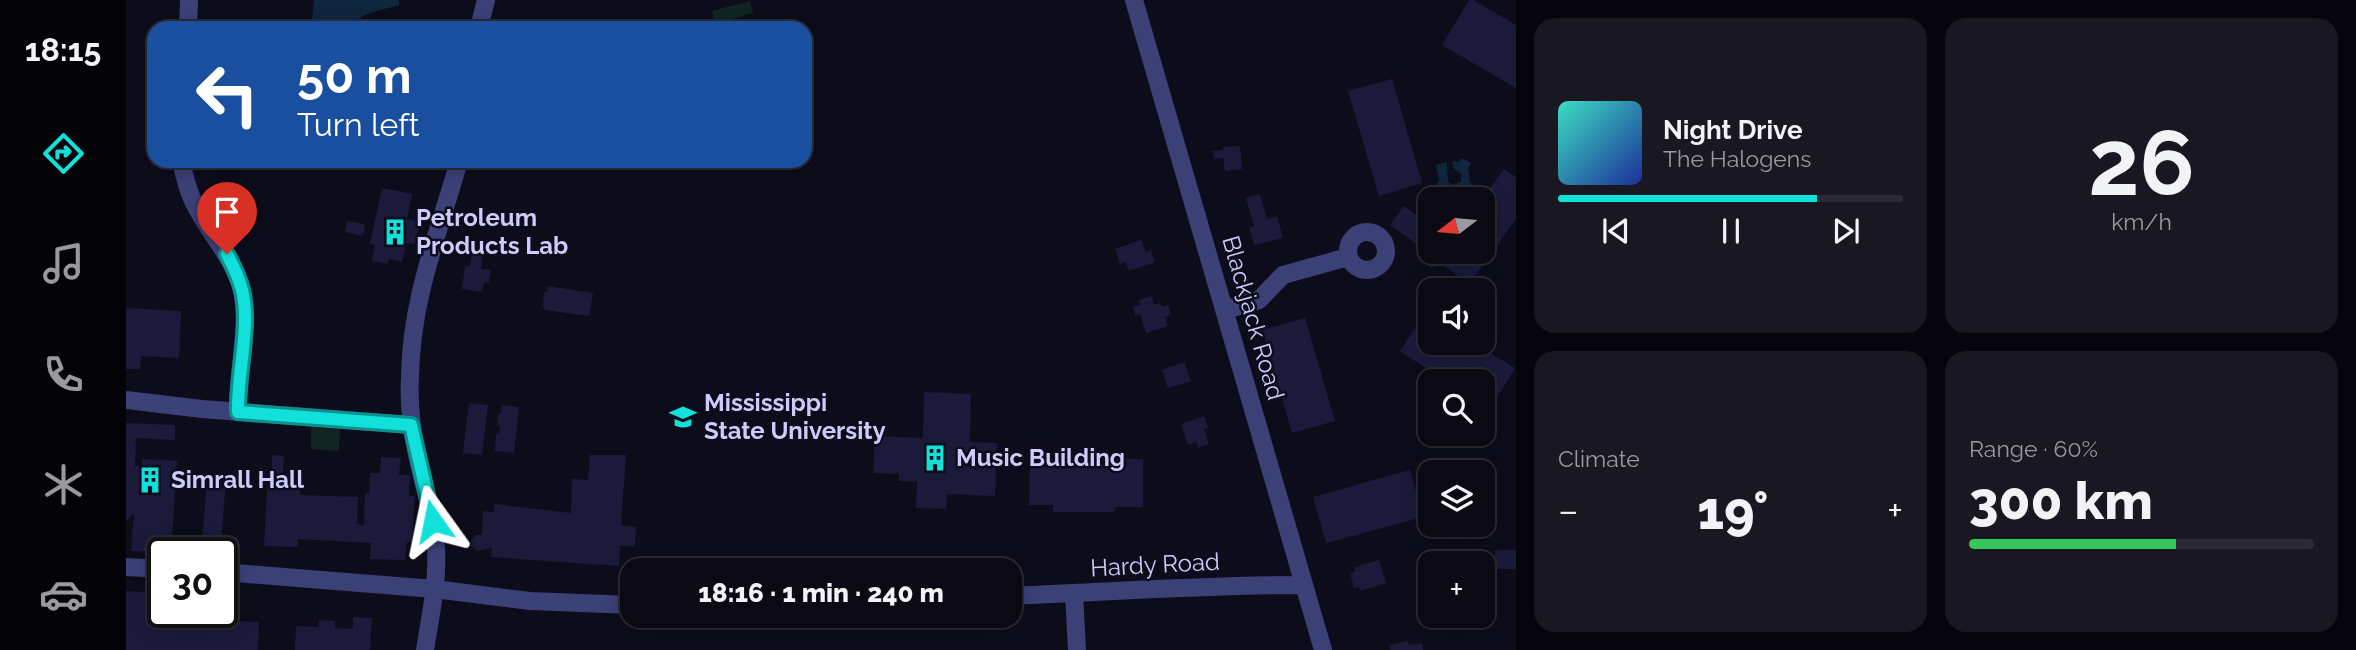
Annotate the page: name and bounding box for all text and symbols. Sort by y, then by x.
text: 18:15 [25,31,101,68]
text: 50 m [297,47,412,104]
icon: left [182,49,273,140]
text: Turn left [297,106,419,143]
text: 26 [2088,109,2195,216]
text: Night Drive [1663,115,1802,145]
icon: directions [39,129,88,178]
text: The Halogens [1663,145,1811,172]
pin [197,182,257,254]
north arrow [1418,187,1494,264]
map controls [1418,187,1495,628]
icon: arrive [208,193,246,231]
place label: Petroleum Products Lab [416,203,568,260]
text: km/h [2111,208,2172,235]
icon: previous [1597,212,1635,250]
icon: pause [1712,212,1750,250]
icon: next [1827,212,1865,250]
building icon: Petroleum Products Lab [380,217,410,247]
street label: Blackjack Road [1216,232,1291,403]
icon: music [39,239,88,288]
button: sound [1418,278,1495,355]
icon: phone [39,350,88,399]
button: search [1418,369,1495,446]
place label: Mississippi State University [704,388,886,445]
school or university icon: Mississippi State University [668,402,698,432]
text: Range · 60% [1969,435,2098,462]
building icon: Music Building [920,443,950,473]
place label: Music Building [956,443,1125,472]
text: Climate [1558,445,1640,472]
icon: climate [39,460,88,509]
button: layers [1418,460,1495,537]
building icon: Simrall Hall [135,465,165,495]
place label: Simrall Hall [171,465,305,494]
text: 300 km [1969,470,2153,531]
text: 19° [1697,480,1769,541]
position arrow [396,484,470,558]
text: − [1558,488,1578,533]
text: + [1887,488,1903,533]
speed limit sign: 30 [147,537,238,628]
street label: Hardy Road [1089,547,1221,582]
button: + [1418,551,1495,628]
icon: car [39,570,88,619]
text: 18:16 · 1 min · 240 m [698,578,944,608]

